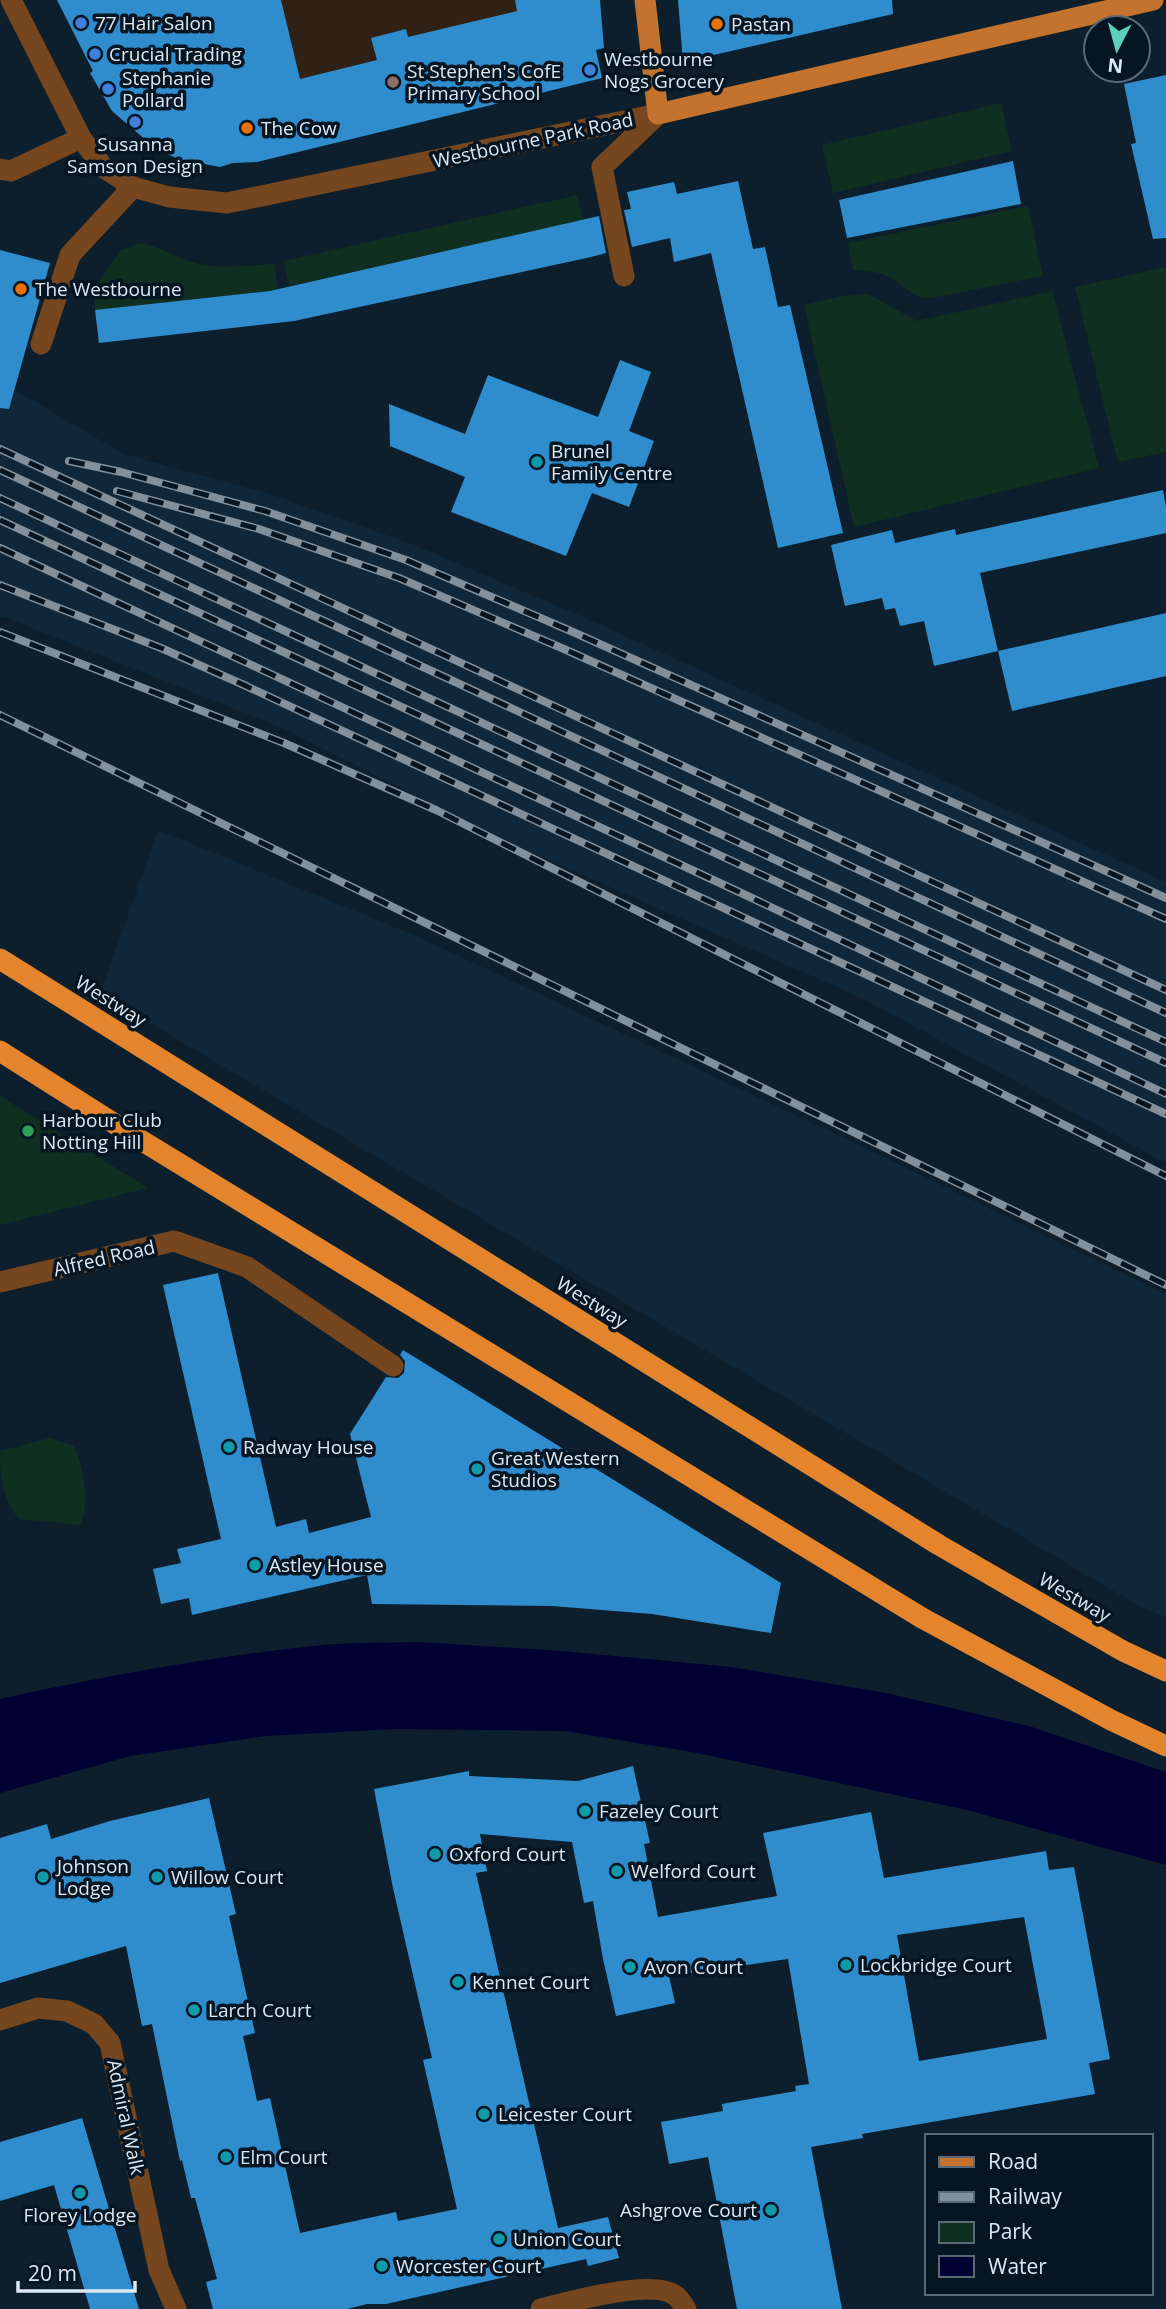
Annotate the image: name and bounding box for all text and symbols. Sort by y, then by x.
place label: 77 Hair Salon [95,10,213,36]
place label: Pastan [731,11,791,37]
north arrow [1082,14,1152,84]
marker: 77 Hair Salon [73,15,89,31]
marker: Pastan [709,16,725,32]
place label: Crucial Trading [109,41,242,67]
marker: Crucial Trading [87,46,103,62]
place label: Westbourne Nogs Grocery [604,46,725,94]
text: N [1106,52,1124,80]
place label: St Stephen's CofE Primary School [407,58,561,106]
marker: Westbourne Nogs Grocery [582,62,598,78]
place label: Stephanie Pollard [122,65,211,113]
marker: St Stephen's CofE Primary School [385,74,401,90]
marker: Stephanie Pollard [100,81,116,97]
street label: Westbourne Park Road [431,106,635,174]
marker: Susanna Samson Design [127,114,143,130]
place label: The Cow [261,115,337,141]
marker: The Cow [239,120,255,136]
place label: Susanna Samson Design [67,131,203,179]
place label: The Westbourne [35,276,182,302]
marker: The Westbourne [13,281,29,297]
place label: Brunel Family Centre [551,438,673,486]
marker: Brunel Family Centre [529,454,545,470]
street label: Westway [71,969,152,1033]
place label: Harbour Club Notting Hill [42,1107,162,1155]
marker: Harbour Club Notting Hill [20,1123,36,1139]
street label: Alfred Road [51,1234,157,1282]
street label: Westway [552,1270,633,1334]
place label: Radway House [243,1434,373,1460]
marker: Radway House [221,1439,237,1455]
place label: Great Western Studios [491,1445,620,1493]
marker: Great Western Studios [469,1461,485,1477]
place label: Astley House [269,1552,384,1578]
marker: Astley House [247,1557,263,1573]
street label: Westway [1034,1566,1116,1628]
place label: Fazeley Court [599,1798,719,1824]
marker: Fazeley Court [577,1803,593,1819]
place label: Oxford Court [449,1841,566,1867]
marker: Oxford Court [427,1846,443,1862]
place label: Johnson Lodge [55,1853,129,1901]
place label: Welford Court [631,1858,756,1884]
marker: Welford Court [609,1863,625,1879]
place label: Willow Court [171,1864,284,1890]
marker: Johnson Lodge [35,1869,51,1885]
marker: Willow Court [149,1869,165,1885]
place label: Lockbridge Court [860,1952,1012,1978]
place label: Avon Court [644,1954,743,1980]
marker: Lockbridge Court [838,1957,854,1973]
marker: Avon Court [622,1959,638,1975]
place label: Kennet Court [472,1969,590,1995]
marker: Kennet Court [450,1974,466,1990]
place label: Larch Court [208,1997,312,2023]
marker: Larch Court [186,2002,202,2018]
street label: Admiral Walk [101,2057,151,2177]
place label: Leicester Court [498,2101,632,2127]
marker: Leicester Court [476,2106,492,2122]
legend [925,2134,1152,2295]
place label: Elm Court [240,2144,328,2170]
text: Road [988,2147,1038,2175]
marker: Elm Court [218,2149,234,2165]
text: Railway [988,2182,1062,2210]
marker: Florey Lodge [72,2185,88,2201]
place label: Ashgrove Court [620,2197,757,2223]
place label: Florey Lodge [24,2202,136,2228]
marker: Ashgrove Court [763,2202,779,2218]
text: Park [988,2217,1032,2245]
place label: Union Court [513,2226,621,2252]
marker: Union Court [491,2231,507,2247]
scale bar [18,2250,135,2294]
text: Water [988,2252,1047,2280]
place label: Worcester Court [396,2253,542,2279]
marker: Worcester Court [374,2258,390,2274]
text: 20 m [28,2259,77,2287]

